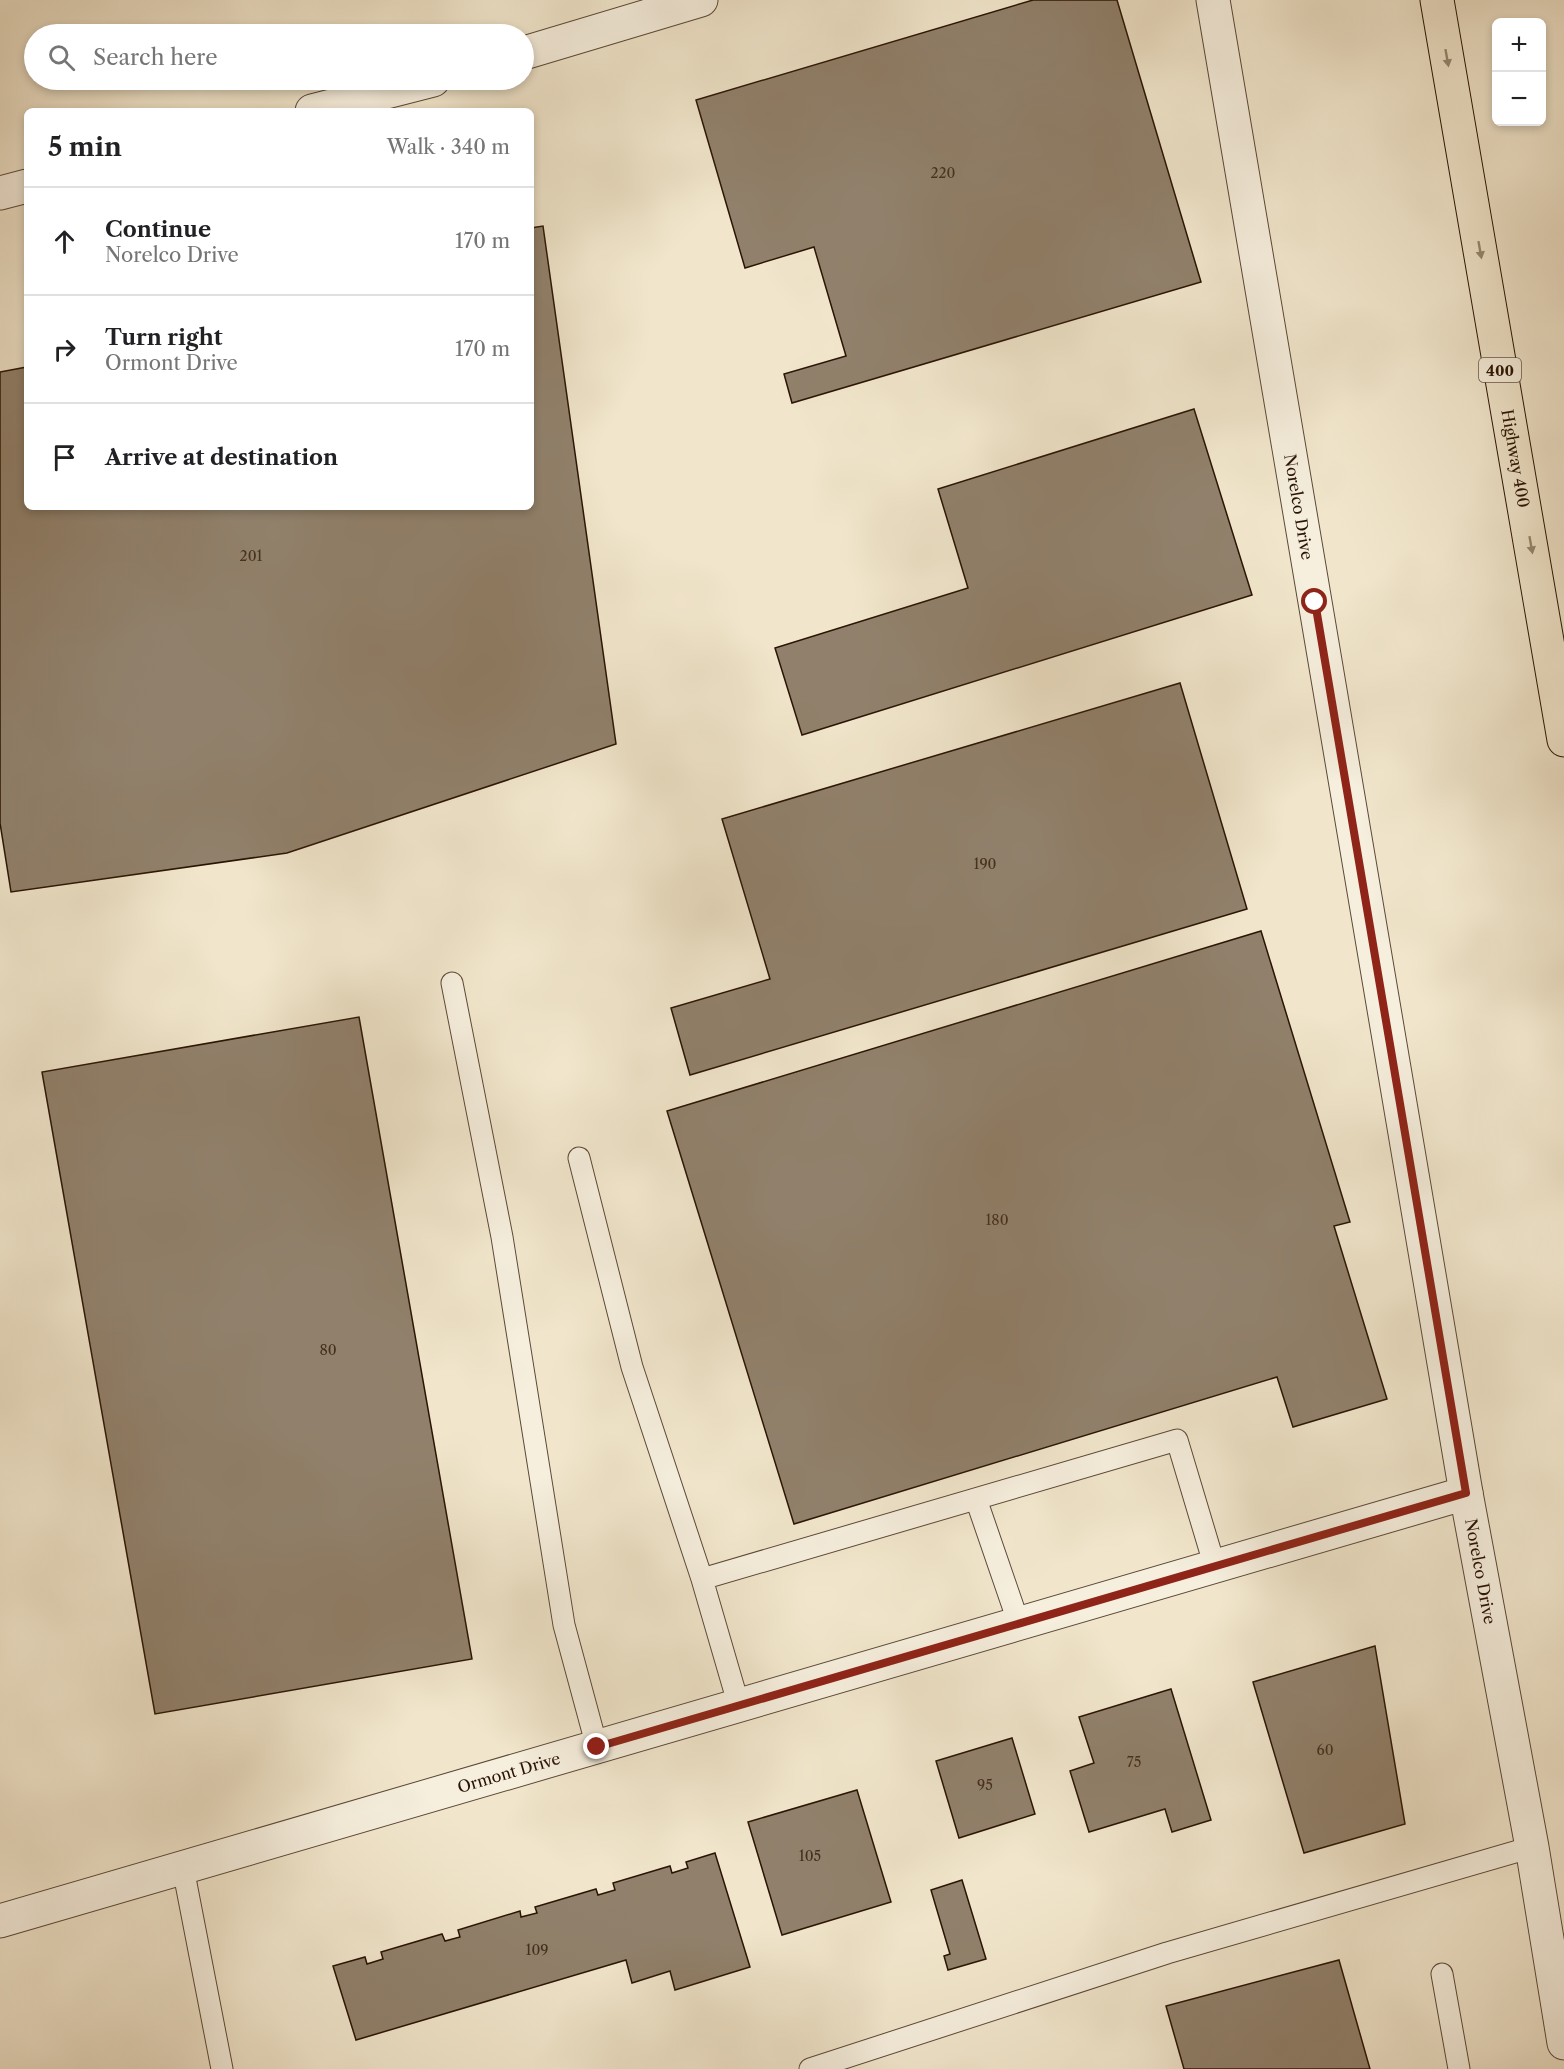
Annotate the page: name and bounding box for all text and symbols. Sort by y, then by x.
map controls [1492,18,1546,126]
button: + [1492,18,1546,72]
search box [24,24,534,90]
icon: search [45,41,78,74]
text: Search here [93,44,218,71]
one-way arrow [1442,48,1451,67]
button: − [1492,72,1546,126]
text: 5 min [48,131,122,163]
text: Walk · 340 m [387,135,510,159]
house number: 220 [931,164,956,182]
text: Continue [105,216,211,243]
icon: ahead [48,225,81,258]
text: 170 m [455,229,510,253]
one-way arrow [1475,240,1484,259]
text: Norelco Drive [105,243,239,267]
text: Turn right [105,324,223,351]
icon: right [48,333,81,366]
text: 170 m [455,337,510,361]
text: Ormont Drive [105,351,238,375]
road number: 400 [1479,358,1521,382]
street label: Highway 400 [1497,407,1534,509]
icon: arrive [48,441,81,474]
text: Arrive at destination [105,444,338,471]
street label: Norelco Drive [1280,452,1318,561]
one-way arrow [1526,536,1535,555]
house number: 201 [240,547,263,565]
route start [1301,588,1327,614]
house number: 190 [974,855,997,873]
house number: 180 [985,1211,1009,1229]
house number: 80 [319,1341,337,1359]
street label: Norelco Drive [1461,1517,1500,1626]
route end [583,1733,609,1759]
house number: 60 [1316,1741,1334,1759]
street label: Ormont Drive [455,1748,563,1797]
house number: 75 [1127,1753,1141,1771]
house number: 95 [977,1776,993,1794]
house number: 105 [799,1847,821,1865]
house number: 109 [526,1941,548,1959]

